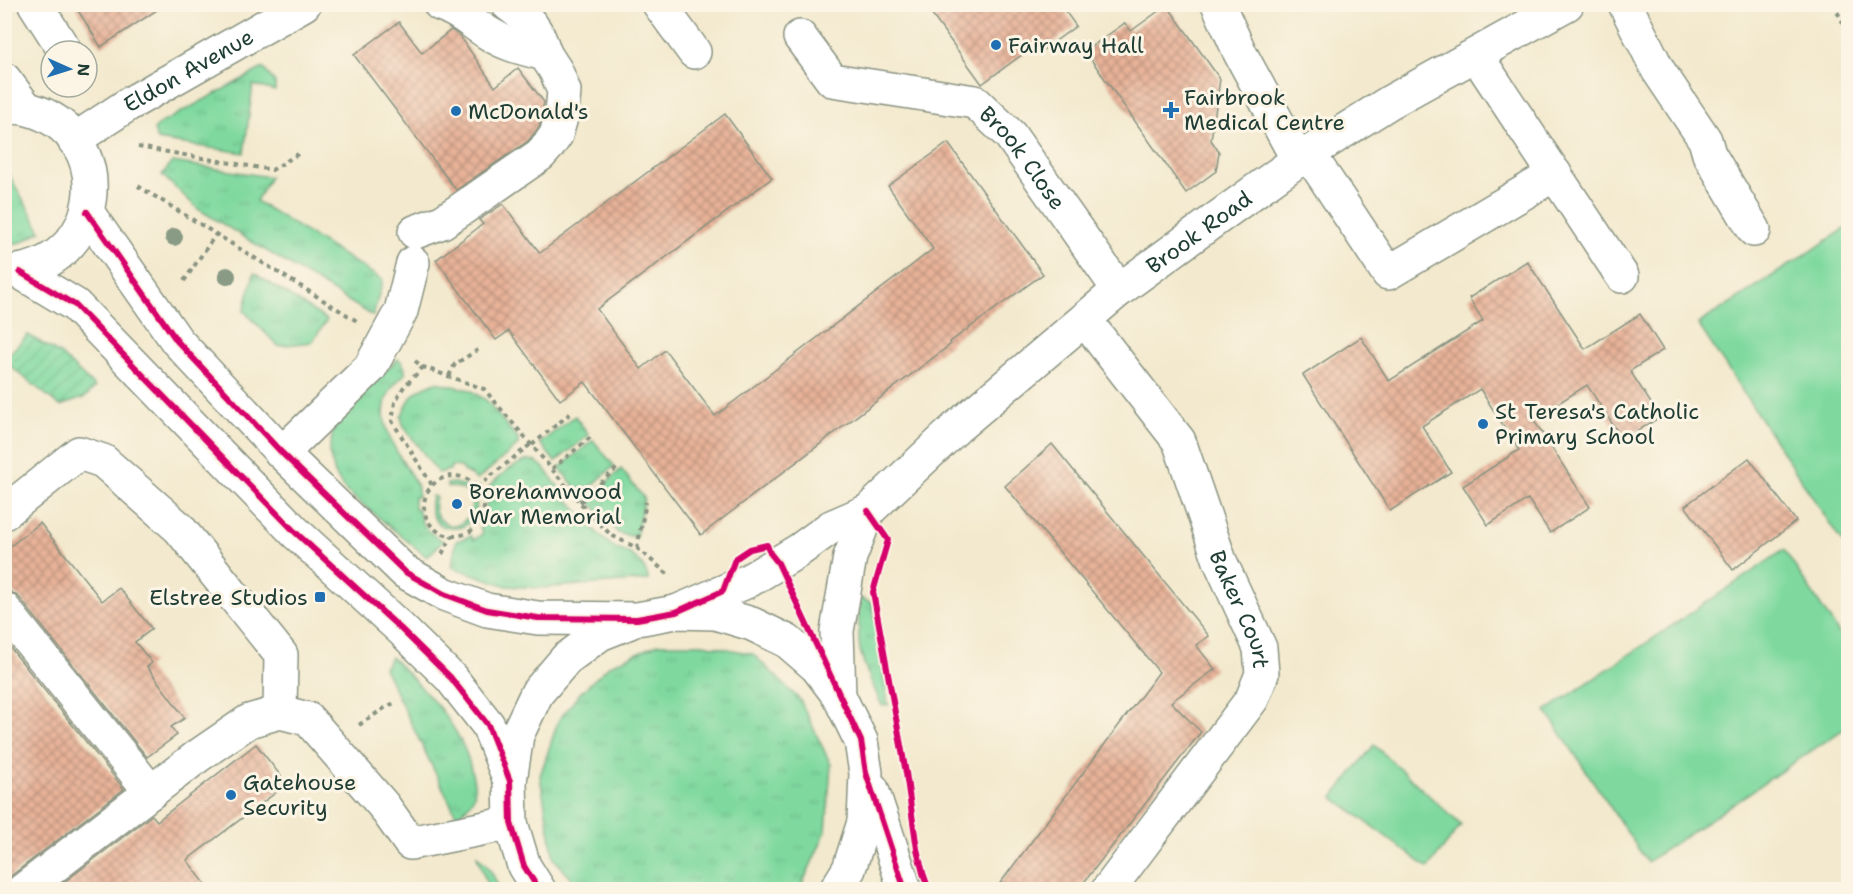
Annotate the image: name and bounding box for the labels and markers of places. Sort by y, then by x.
place label: Fairway Hall [1008,31,1144,60]
marker: Fairway Hall [989,38,1003,52]
place label: Fairbrook Medical Centre [1184,83,1345,137]
place label: McDonald's [468,97,589,126]
marker: Fairbrook Medical Centre [1162,101,1180,119]
marker: McDonald's [449,104,463,118]
place label: St Teresa's Catholic Primary School [1495,397,1699,451]
marker: St Teresa's Catholic Primary School [1476,417,1490,431]
place label: Borehamwood War Memorial [469,477,622,531]
marker: Borehamwood War Memorial [450,497,464,511]
place label: Elstree Studios [149,583,308,612]
marker: Elstree Studios [313,590,327,604]
place label: Gatehouse Security [243,768,356,822]
marker: Gatehouse Security [224,788,238,802]

